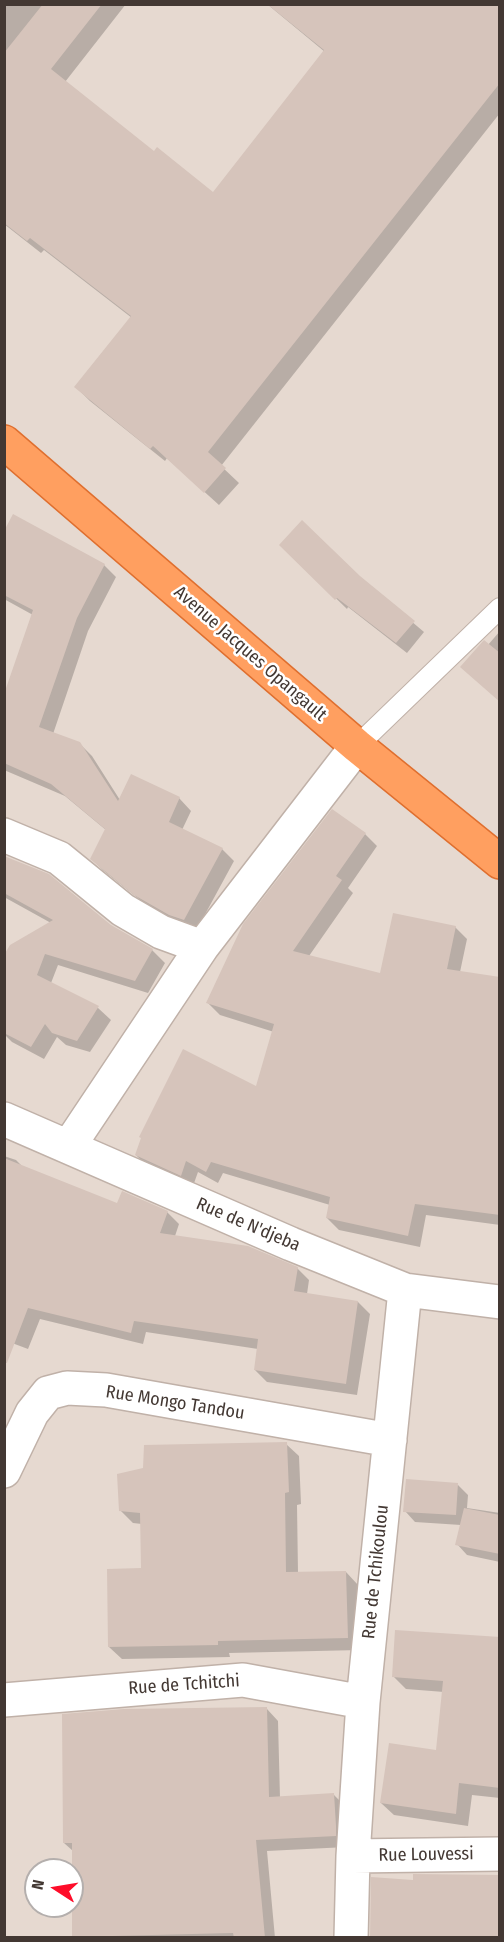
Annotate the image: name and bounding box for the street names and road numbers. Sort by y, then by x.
street label: Avenue Jacques Opangault [169,582,331,726]
street label: Rue de N'djeba [193,1193,303,1257]
street label: Rue Mongo Tandou [104,1381,246,1425]
street label: Rue de Tchikoulou [358,1504,394,1640]
street label: Rue de Tchitchi [128,1670,240,1700]
street label: Rue Louvessi [378,1843,474,1867]

